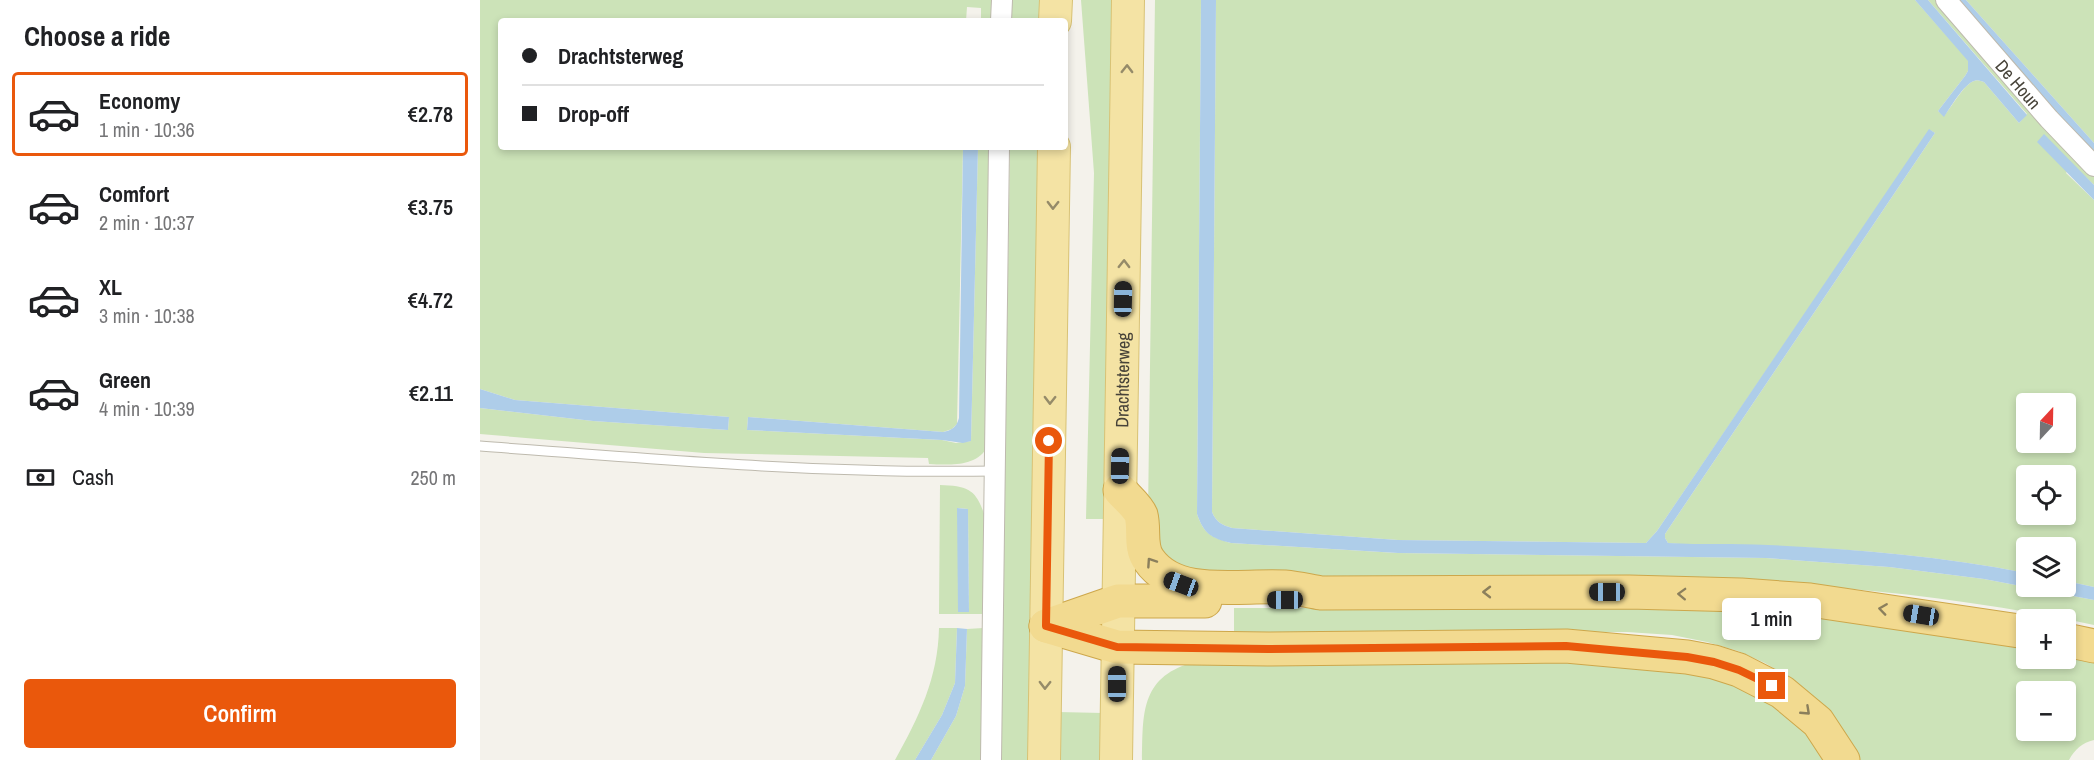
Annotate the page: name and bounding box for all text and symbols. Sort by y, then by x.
text: Choose a ride [24,18,170,54]
text: Drachtsterweg [558,41,683,71]
street label: De Houn [1990,54,2047,114]
one-way arrow [1120,64,1133,73]
text: Economy [99,86,180,116]
icon: car [27,87,81,141]
text: €2.78 [408,99,453,129]
text: Drop-off [558,99,629,129]
text: 1 min · 10:36 [99,116,195,143]
text: Comfort [99,179,169,209]
icon: car [27,180,81,234]
text: €3.75 [408,192,453,222]
one-way arrow [1047,201,1059,210]
text: 2 min · 10:37 [99,209,195,236]
one-way arrow [1117,259,1130,268]
text: XL [99,272,122,302]
icon: car [27,273,81,327]
car [1114,281,1132,317]
text: €4.72 [408,285,453,315]
text: 3 min · 10:38 [99,302,195,329]
street label: Drachtsterweg [1109,331,1135,428]
text: Green [99,365,151,395]
icon: car [27,366,81,420]
text: €2.11 [409,378,453,408]
north arrow [2016,393,2076,453]
map controls [2016,393,2076,741]
text: 4 min · 10:39 [99,395,195,422]
one-way arrow [1044,396,1056,405]
route start [1035,427,1062,454]
car [1111,448,1129,484]
icon: cash [24,461,57,494]
text: Cash [72,462,114,492]
text: 250 m [410,464,456,491]
button: locate [2016,465,2076,525]
button: layers [2016,537,2076,597]
one-way arrow [1148,557,1159,568]
car [1161,569,1201,599]
car [1589,583,1625,601]
one-way arrow [1483,586,1492,598]
one-way arrow [1678,587,1687,600]
car [1267,591,1303,609]
callout: 1 min [1722,599,1822,641]
car [1902,603,1940,627]
one-way arrow [1878,604,1887,616]
text: 1 min [1750,605,1793,632]
button: + [2016,609,2076,669]
car [1108,666,1126,702]
route end [1758,672,1785,699]
button: Confirm [24,679,456,748]
one-way arrow [1039,680,1051,689]
button: − [2016,681,2076,741]
one-way arrow [1799,704,1810,715]

